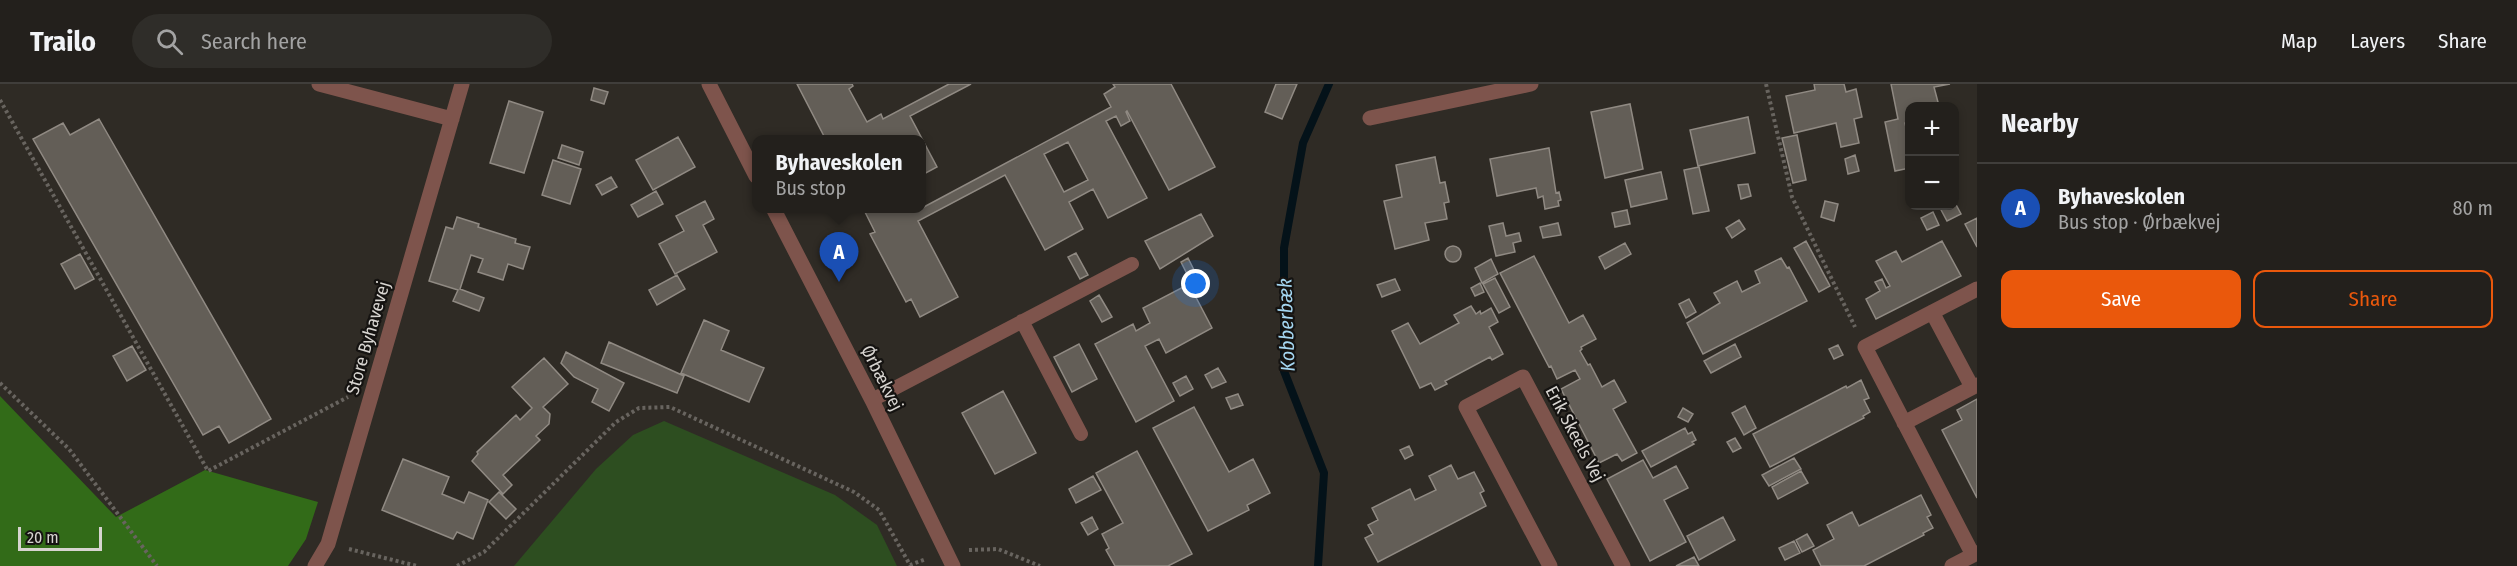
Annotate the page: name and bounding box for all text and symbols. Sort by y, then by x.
search box [132,14,552,68]
text: Trailo [30,25,96,58]
icon: search [153,25,186,58]
text: Search here [201,28,307,55]
text: Map [2281,28,2317,54]
text: Layers [2350,28,2405,54]
text: Share [2438,28,2487,54]
map controls [1905,102,1959,210]
button: + [1905,102,1959,156]
text: Nearby [2001,108,2078,139]
popup [752,135,926,213]
text: Byhaveskolen [775,149,903,176]
button: − [1905,156,1959,210]
text: Bus stop [775,176,846,200]
text: Byhaveskolen [2058,183,2185,210]
text: A [2015,196,2026,220]
text: 80 m [2453,196,2493,220]
text: Bus stop · Ørbækvej [2058,210,2221,234]
pin: A [820,232,858,282]
your location [1181,269,1210,298]
button: Save [2001,270,2241,328]
button: Share [2253,270,2493,328]
water label: Kobberbæk [1272,278,1300,372]
street label: Store Byhavevej [341,279,395,397]
street label: Ørbækvej [856,342,908,414]
street label: Erik Skeels Vej [1541,382,1609,486]
scale bar [18,524,102,552]
text: 20 m [27,528,58,547]

